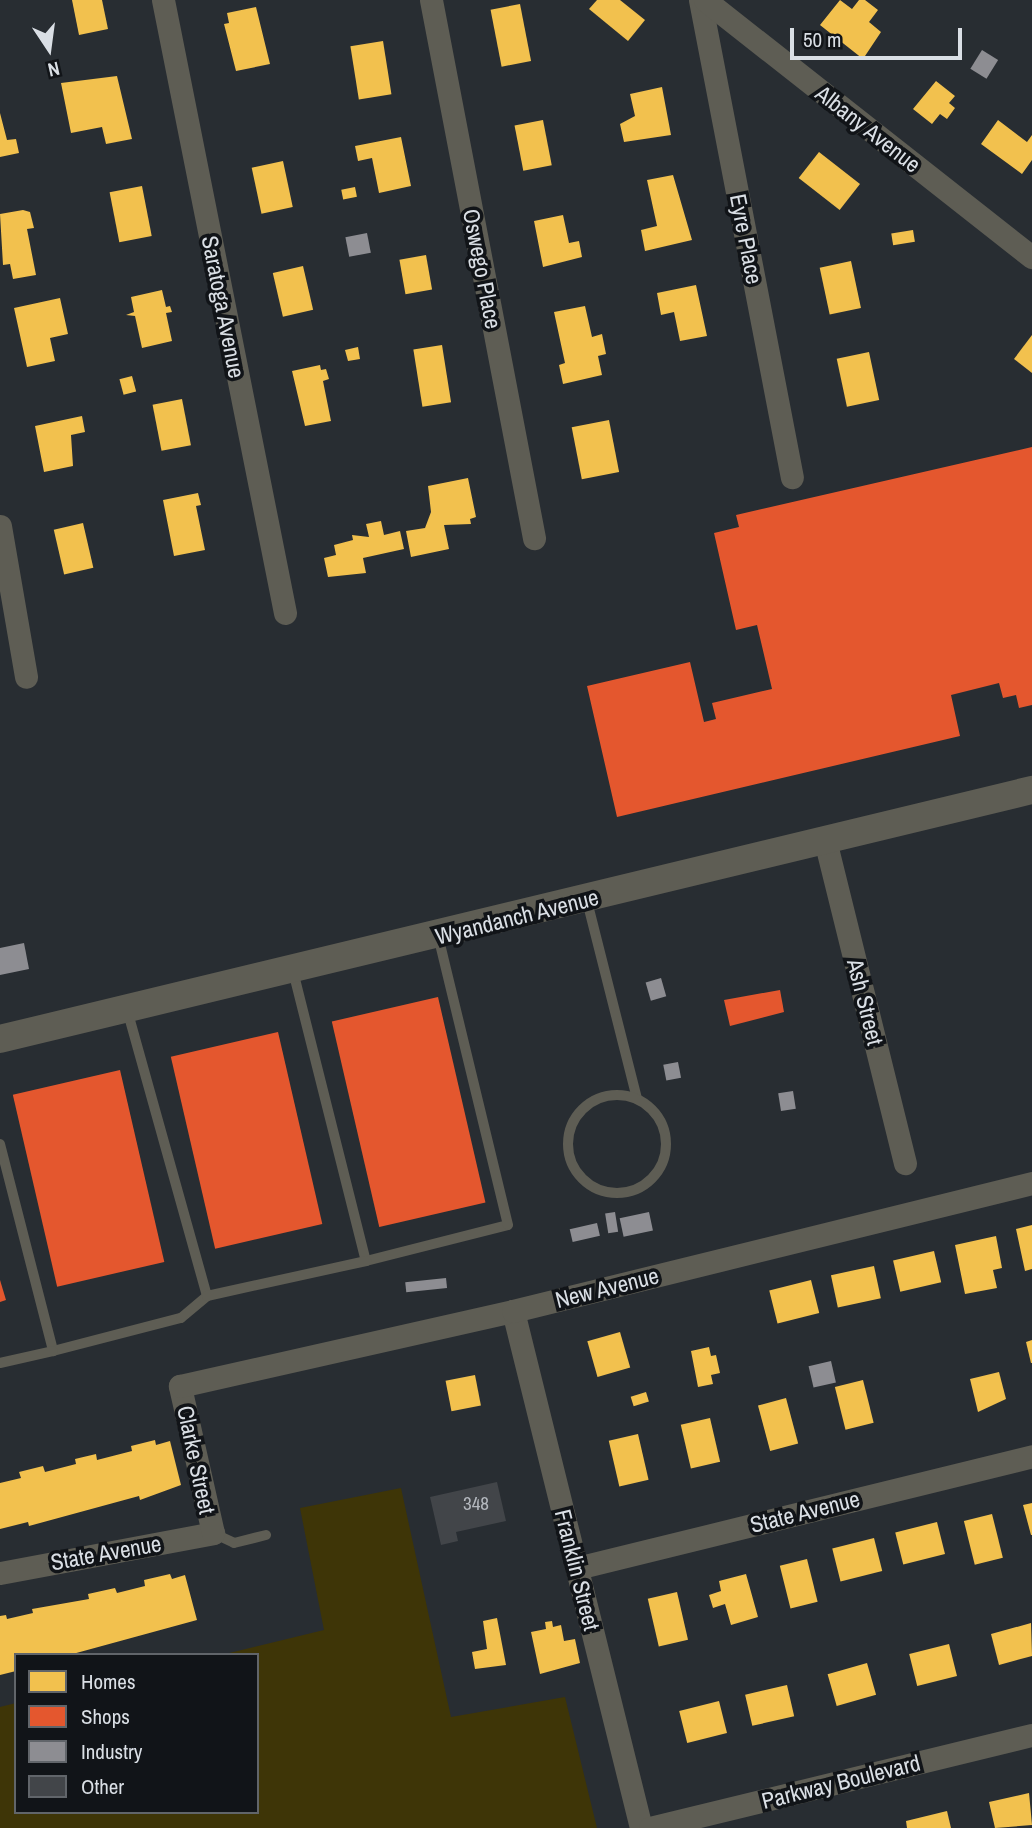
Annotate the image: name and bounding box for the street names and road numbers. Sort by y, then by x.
street label: Albany Avenue [810,79,926,179]
street label: Eyre Place [724,192,768,286]
street label: Oswego Place [457,207,507,331]
street label: Saratoga Avenue [196,233,250,381]
street label: Wyandanch Avenue [432,883,602,951]
street label: Ash Street [841,956,889,1048]
street label: New Avenue [552,1262,662,1314]
street label: Clarke Street [171,1403,221,1517]
street label: State Avenue [747,1485,863,1539]
street label: Franklin Street [549,1507,605,1633]
street label: State Avenue [48,1530,164,1576]
street label: Parkway Boulevard [759,1749,923,1815]

